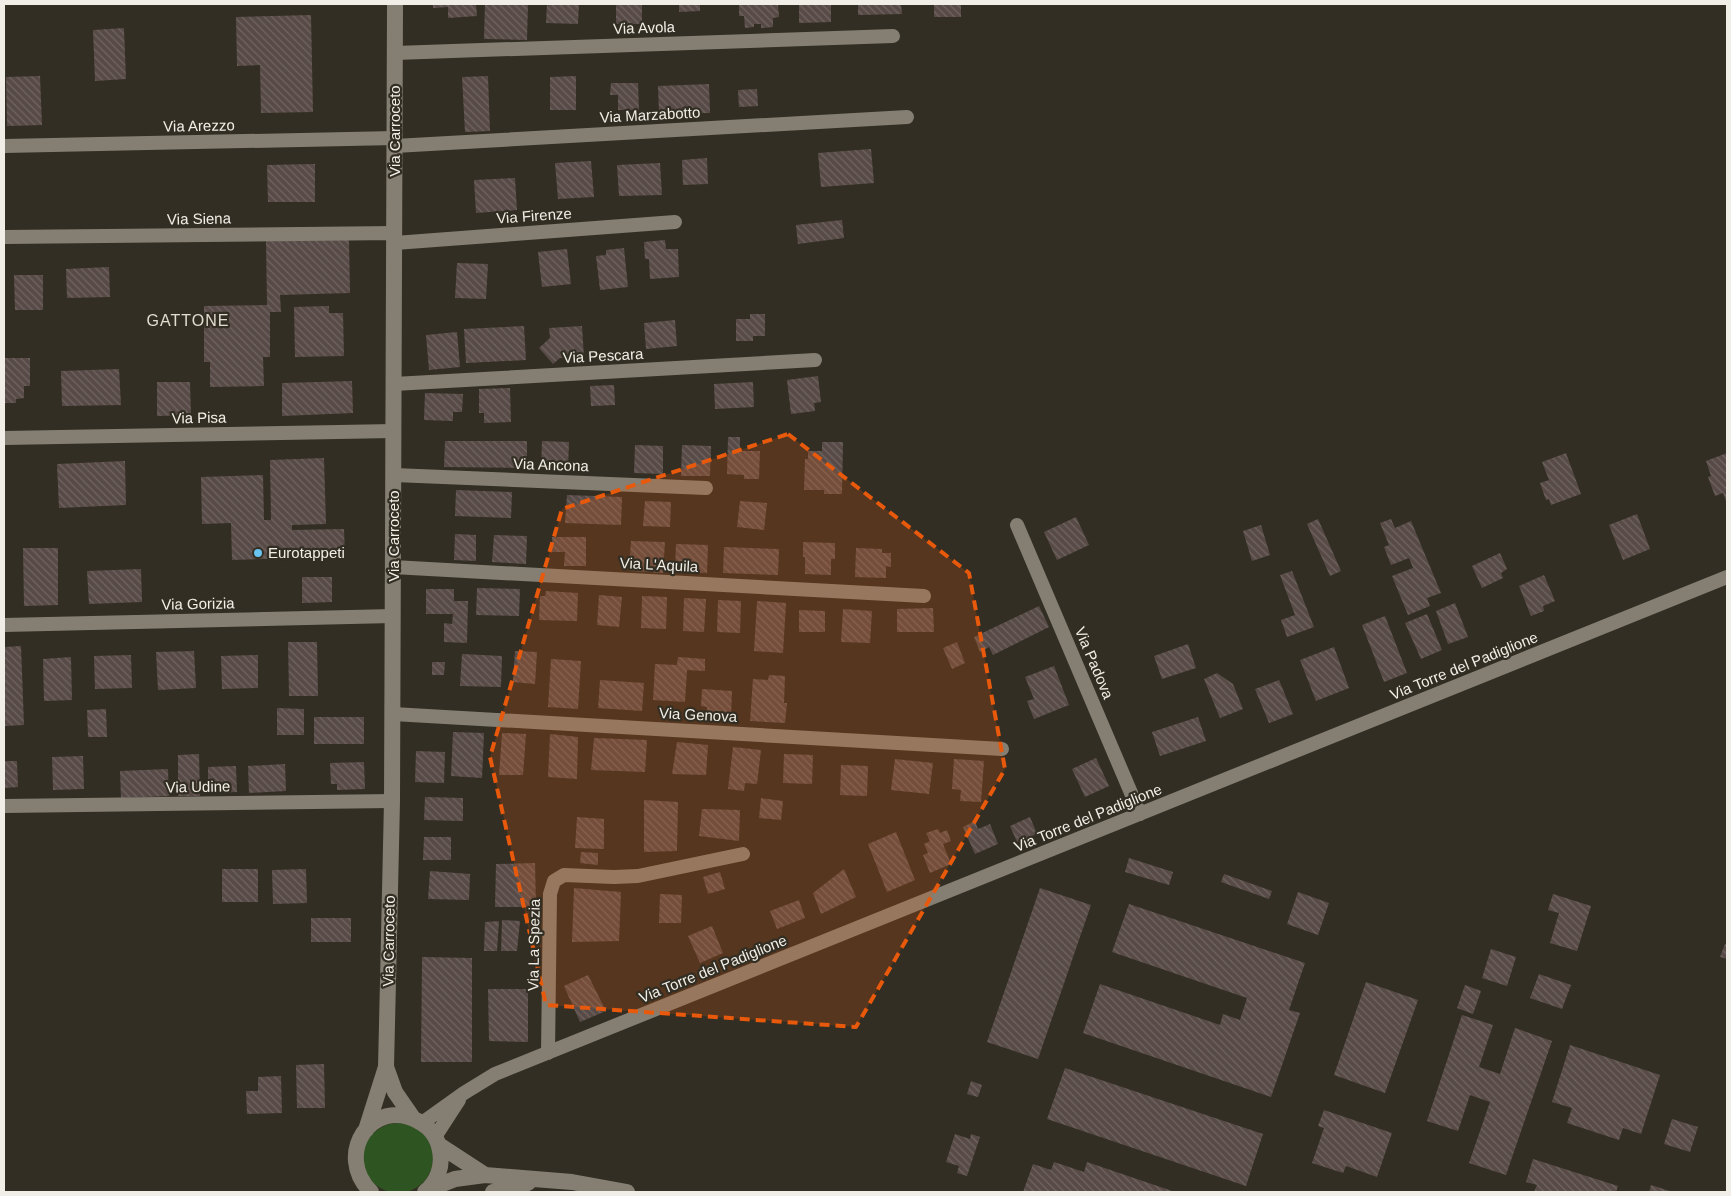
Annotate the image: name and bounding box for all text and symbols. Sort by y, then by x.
street label: Via Avola [613,18,676,37]
street label: Via Carroceto [386,85,403,177]
street label: Via Marzabotto [599,103,701,126]
street label: Via Arezzo [163,116,235,135]
street label: Via Firenze [496,204,572,227]
street label: Via Siena [167,209,232,228]
district label: GATTONE [147,312,229,329]
street label: Via Pescara [562,345,644,366]
street label: Via Pisa [171,409,227,426]
street label: Via Ancona [513,455,590,474]
street label: Via Carroceto [385,490,402,582]
place label: Eurotappeti [268,544,345,561]
marker: Eurotappeti [252,547,264,559]
street label: Via L'Aquila [619,554,699,575]
street label: Via Gorizia [161,594,235,613]
street label: Via Padova [1072,624,1117,702]
street label: Via Torre del Padiglione [1387,628,1540,703]
street label: Via Genova [659,704,738,725]
street label: Via Udine [165,777,231,796]
street label: Via Torre del Padiglione [1011,780,1164,855]
street label: Via Carroceto [379,895,398,987]
street label: Via La Spezia [524,898,543,991]
street label: Via Torre del Padiglione [636,931,789,1006]

